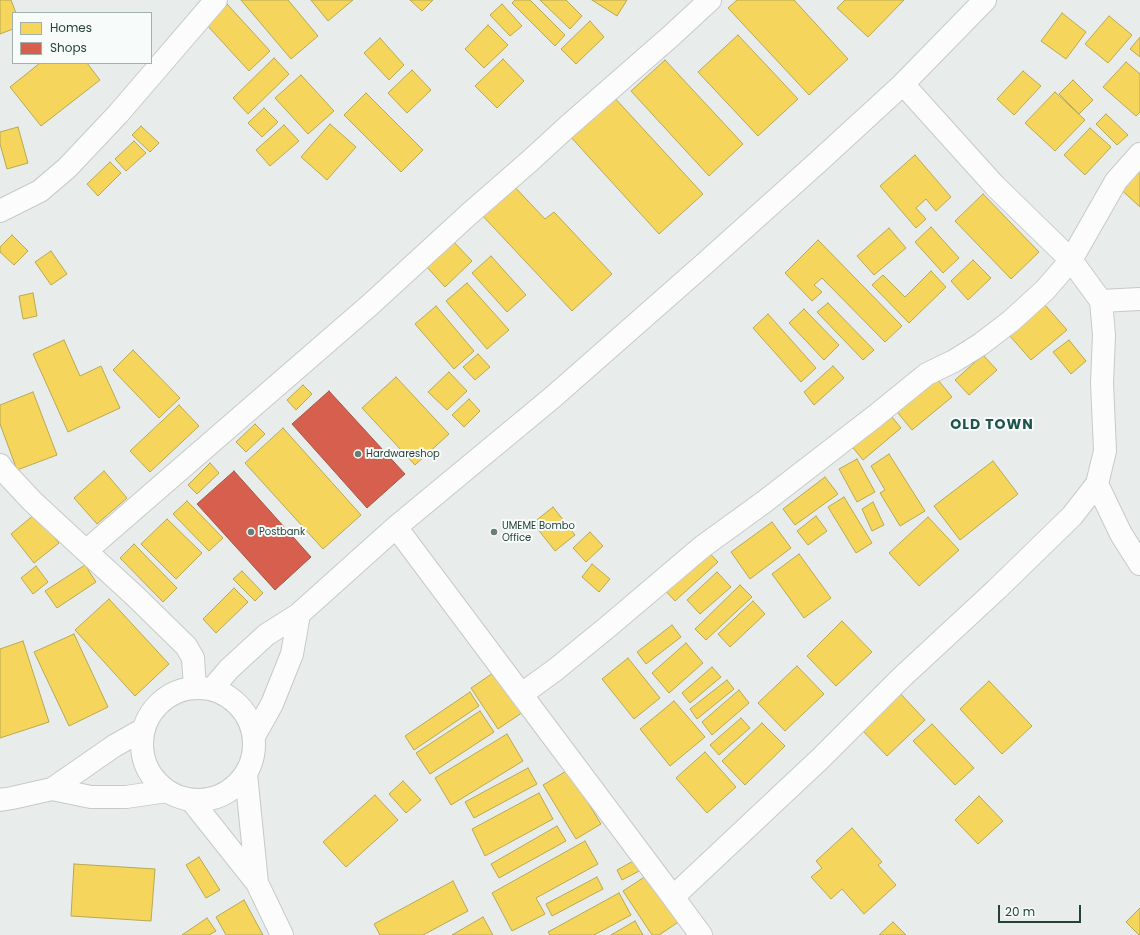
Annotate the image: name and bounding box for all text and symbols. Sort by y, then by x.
legend [12,12,152,64]
text: Homes [50,19,92,36]
text: Shops [50,39,87,56]
district label: OLD TOWN [950,417,1034,433]
place label: Hardwareshop [366,448,440,460]
marker: Hardwareshop [353,449,363,459]
place label: UMEME Bombo Office [502,520,575,544]
place label: Postbank [259,526,305,538]
marker: Postbank [246,527,256,537]
marker: UMEME Bombo Office [489,527,499,537]
scale bar [1000,897,1083,923]
text: 20 m [1005,903,1035,920]

